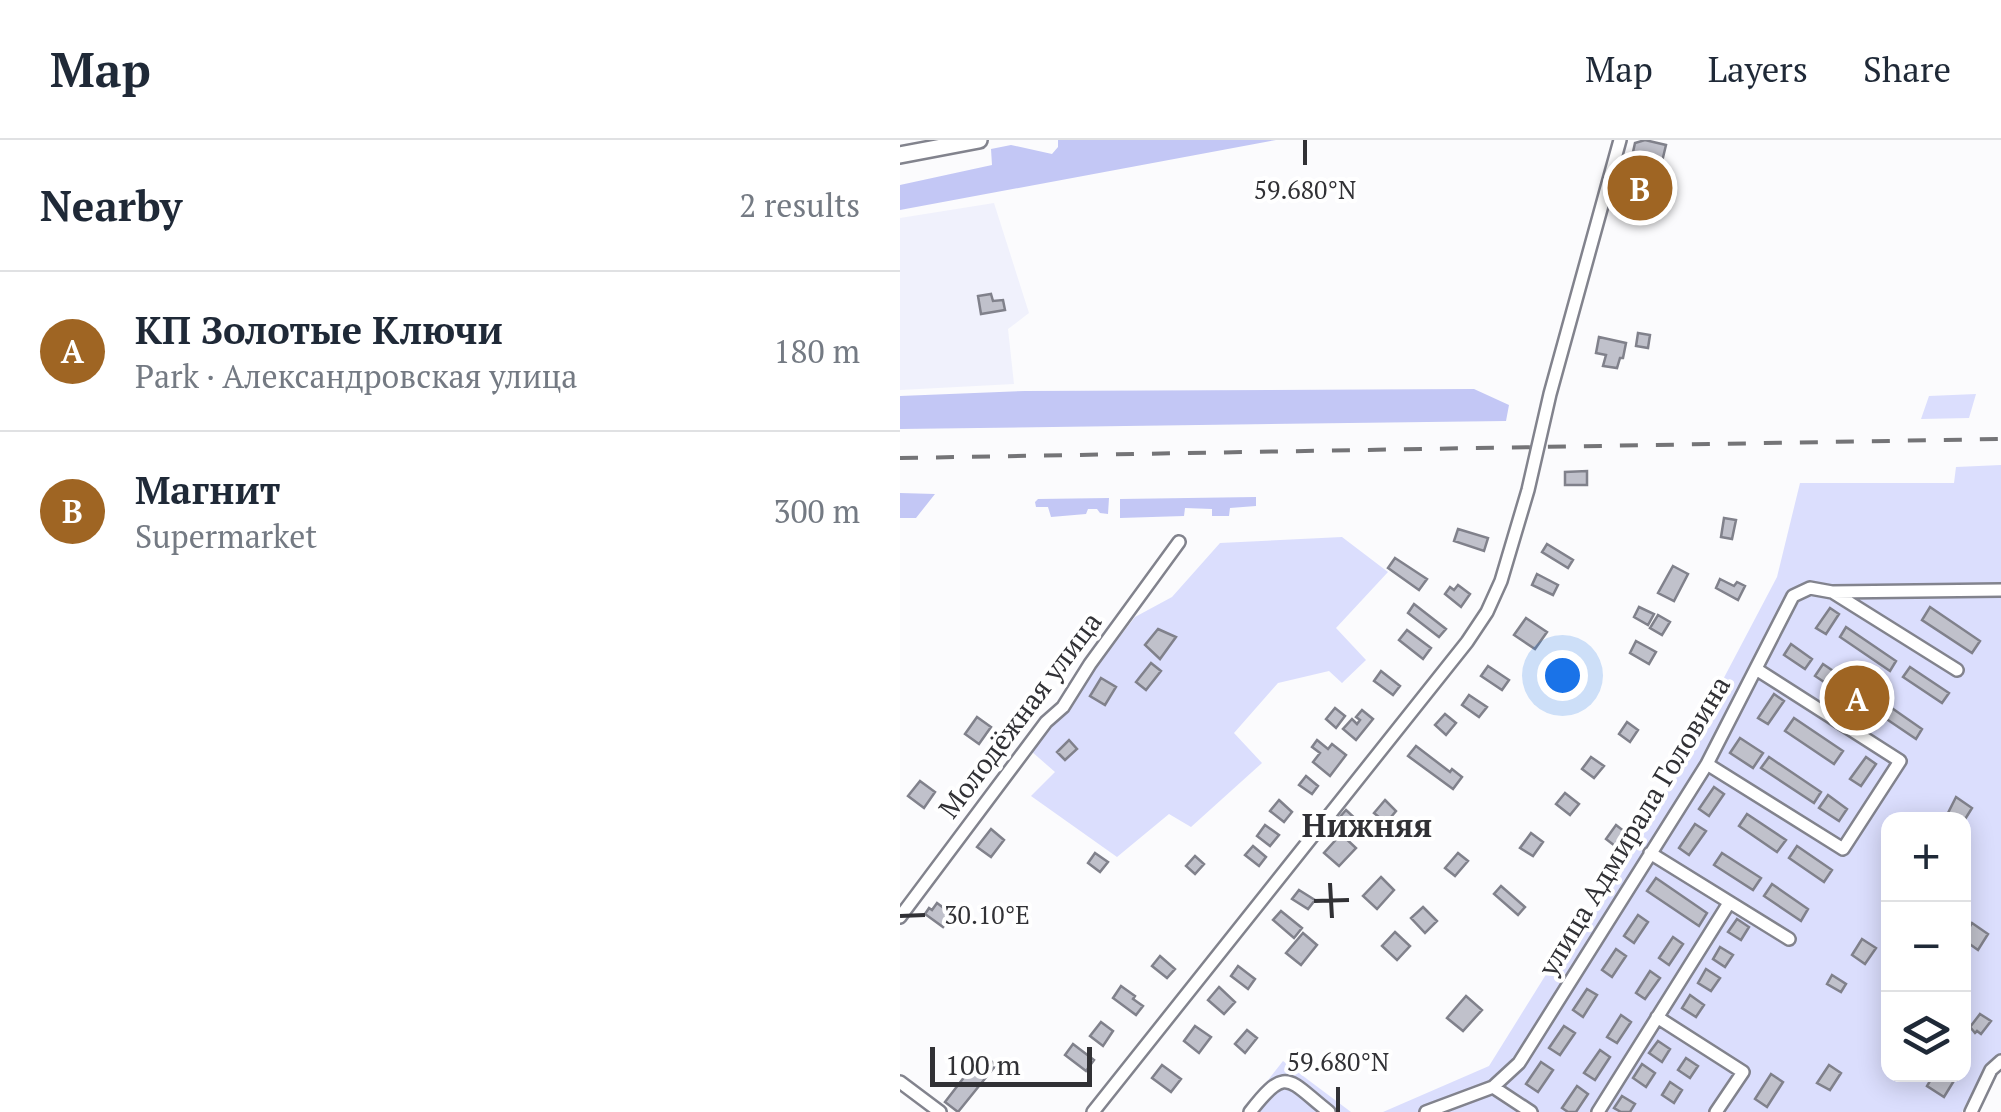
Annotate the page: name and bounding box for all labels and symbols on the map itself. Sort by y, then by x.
pin: B [1608,150,1672,226]
text: 59.680°N [1254,173,1356,206]
street label: Молодёжная улица [930,604,1109,825]
your location [1537,650,1588,701]
pin: A [1824,660,1890,736]
street label: улица Адмирала Головина [1529,669,1738,984]
district label: Нижняя [1302,804,1432,846]
text: 30.10°E [944,898,1030,931]
scale bar [930,1042,1092,1086]
text: 59.680°N [1287,1045,1389,1078]

